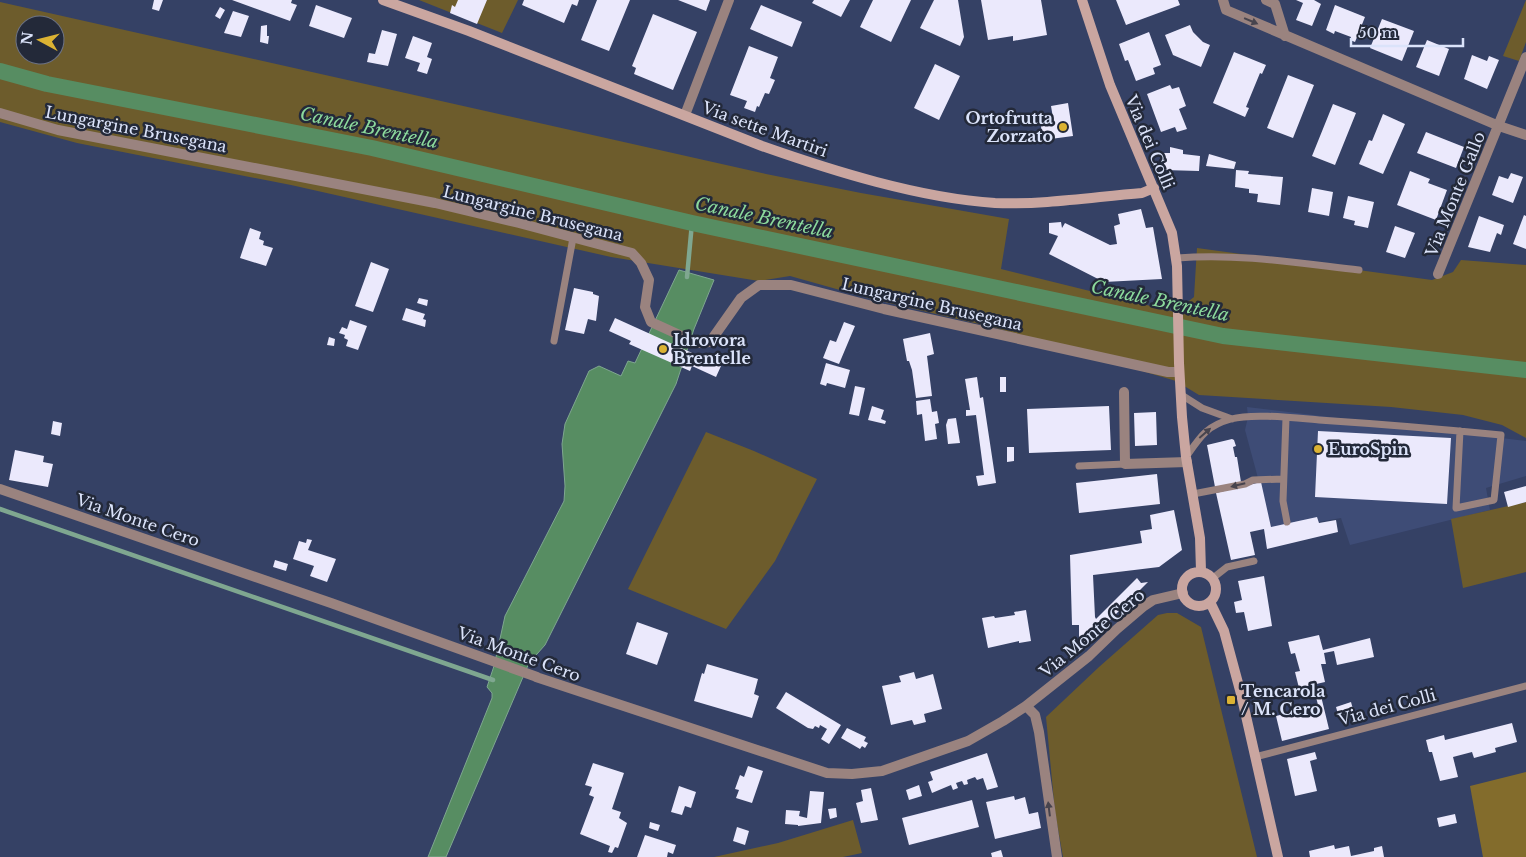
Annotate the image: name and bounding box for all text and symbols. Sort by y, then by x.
north arrow [15,15,65,65]
scale bar [1351,15,1464,47]
one-way arrow [1244,17,1258,25]
text: 50 m [1358,23,1398,42]
text: N [17,31,37,46]
street label: Via dei Colli [1121,91,1179,193]
street label: Via sette Martiri [699,97,831,161]
street label: Lungargine Brusegana [43,102,229,156]
water label: Canale Brentella [298,103,440,153]
place label: Ortofrutta Zorzato [965,108,1053,146]
marker: Ortofrutta Zorzato [1057,121,1069,133]
street label: Via Monte Gallo [1420,129,1489,260]
street label: Lungargine Brusegana [441,181,625,245]
water label: Canale Brentella [693,193,835,243]
street label: Lungargine Brusegana [840,273,1024,335]
water label: Canale Brentella [1089,276,1231,326]
place label: Idrovora Brentelle [673,330,751,368]
marker: Idrovora Brentelle [657,343,669,355]
one-way arrow [1199,427,1212,438]
place label: EuroSpin [1328,439,1409,459]
marker: EuroSpin [1312,443,1324,455]
one-way arrow [1231,481,1246,489]
street label: Via Monte Cero [73,489,202,551]
street label: Via Monte Cero [1035,585,1149,682]
street label: Via Monte Cero [454,622,583,686]
place label: Tencarola / M. Cero [1241,681,1325,719]
street label: Via dei Colli [1335,684,1439,730]
marker: Tencarola / M. Cero [1225,694,1237,706]
one-way arrow [1045,801,1053,817]

